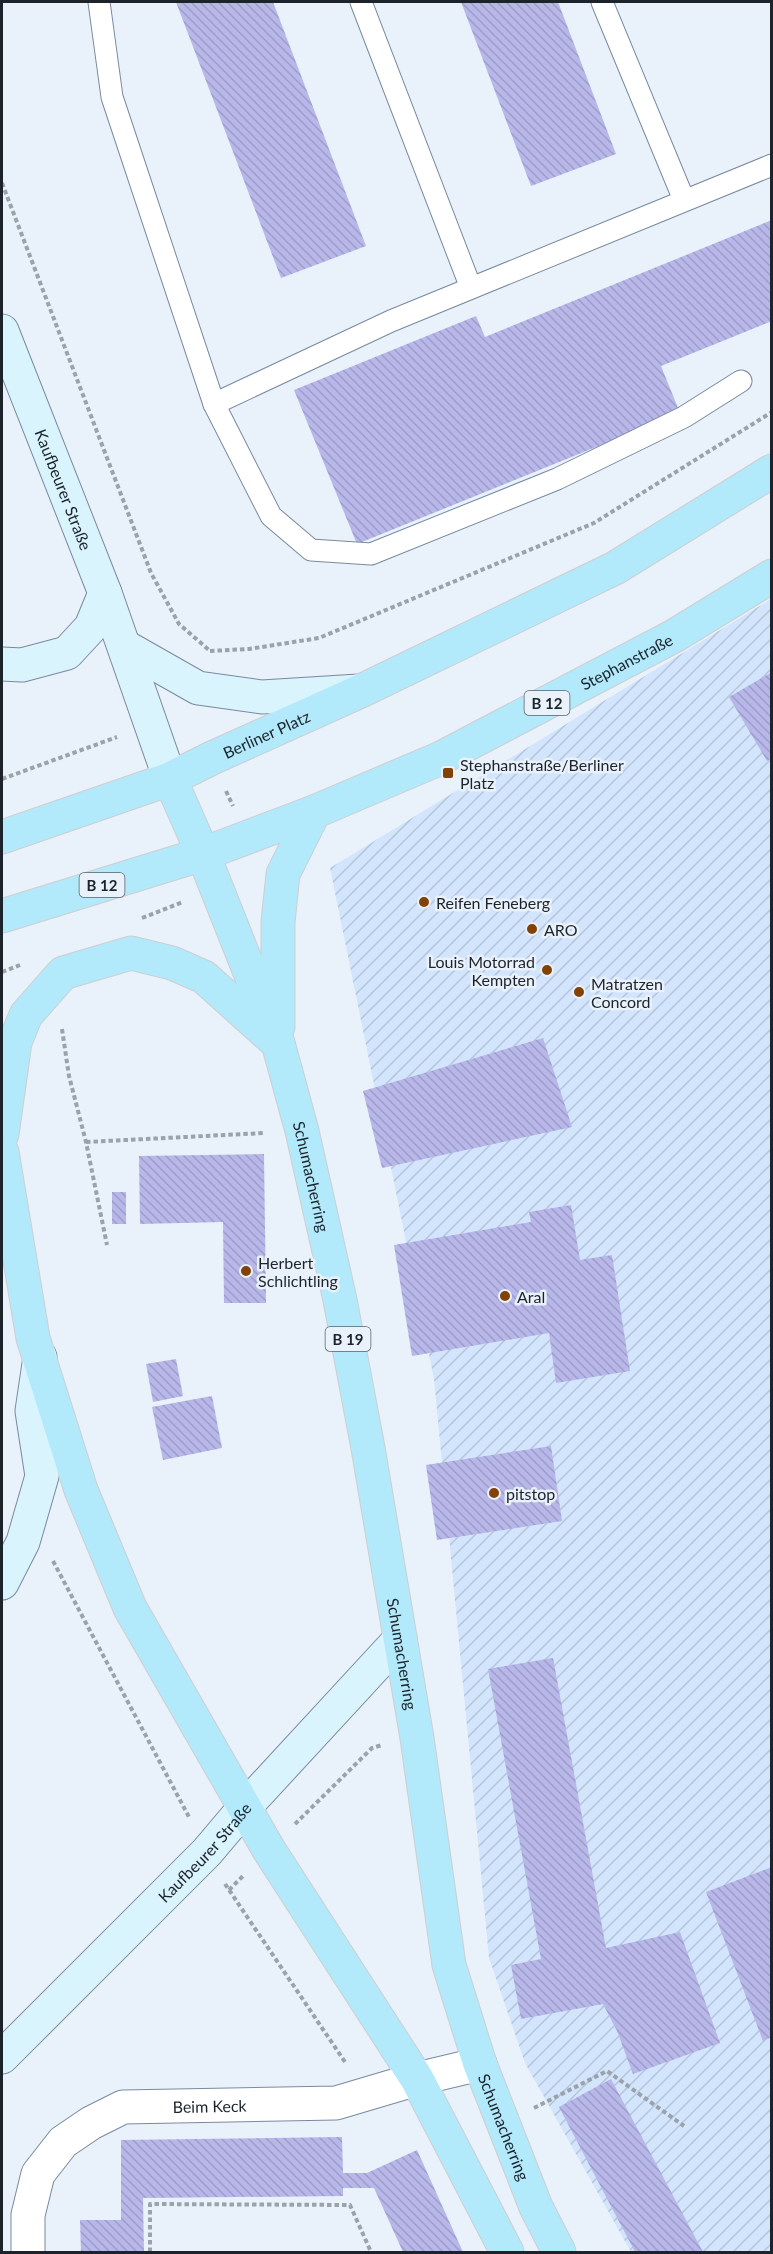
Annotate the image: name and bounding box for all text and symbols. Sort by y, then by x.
street label: Kaufbeurer Straße [32,426,97,552]
street label: Stephanstraße [577,629,675,693]
road number: B 12 [524,691,570,715]
street label: Berliner Platz [220,706,313,761]
place label: Stephanstraße/Berliner Platz [460,755,624,792]
marker: Stephanstraße/Berliner Platz [441,766,455,780]
road number: B 12 [80,873,124,897]
place label: Reifen Feneberg [436,893,550,912]
marker: Reifen Feneberg [417,895,431,909]
place label: ARO [544,920,578,939]
marker: ARO [525,922,539,936]
place label: Louis Motorrad Kempten [428,952,535,989]
marker: Louis Motorrad Kempten [540,963,554,977]
place label: Matratzen Concord [591,974,663,1011]
marker: Matratzen Concord [572,985,586,999]
street label: Schumacherring [290,1119,334,1234]
place label: Herbert Schlichtling [258,1253,338,1290]
marker: Herbert Schlichtling [239,1264,253,1278]
place label: Aral [517,1287,545,1306]
marker: Aral [498,1289,512,1303]
road number: B 19 [326,1327,370,1351]
place label: pitstop [506,1484,555,1503]
marker: pitstop [487,1486,501,1500]
street label: Schumacherring [384,1596,422,1711]
street label: Kaufbeurer Straße [154,1798,254,1905]
street label: Schumacherring [475,2071,534,2183]
street label: Beim Keck [172,2095,248,2116]

